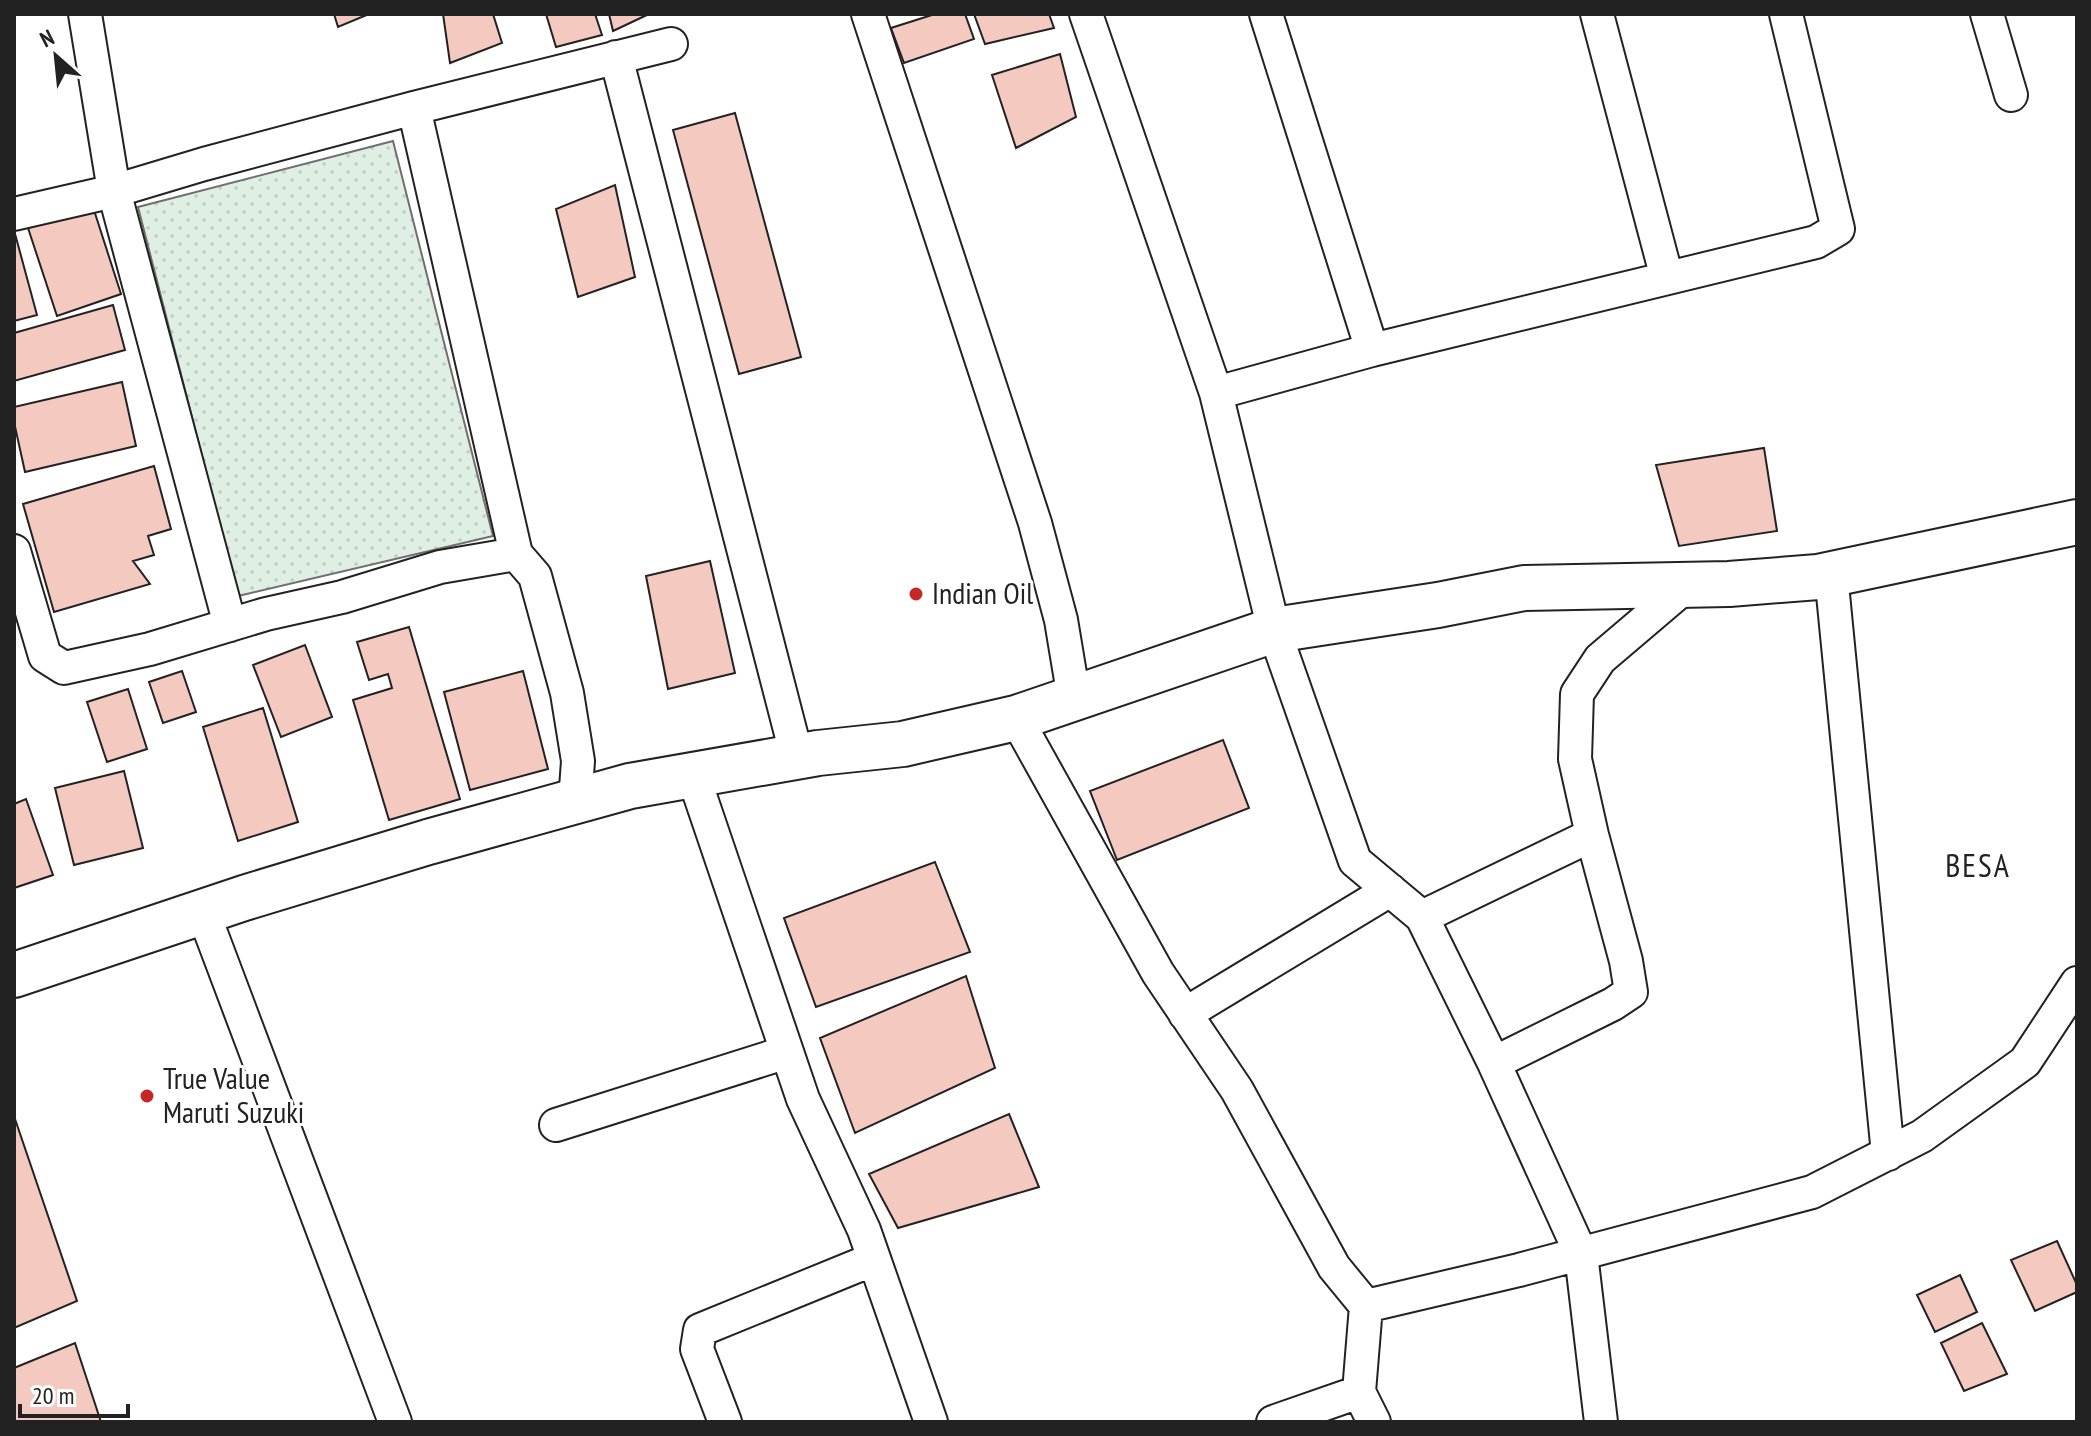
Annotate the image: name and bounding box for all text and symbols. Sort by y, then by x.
north arrow [16,16,96,96]
text: N [35,23,59,53]
place label: Indian Oil [932,573,1033,612]
marker: Indian Oil [907,585,925,603]
district label: BESA [1945,844,2011,886]
place label: True Value Maruti Suzuki [163,1058,304,1131]
marker: True Value Maruti Suzuki [138,1087,156,1105]
scale bar [20,1368,128,1418]
text: 20 m [32,1380,74,1411]

